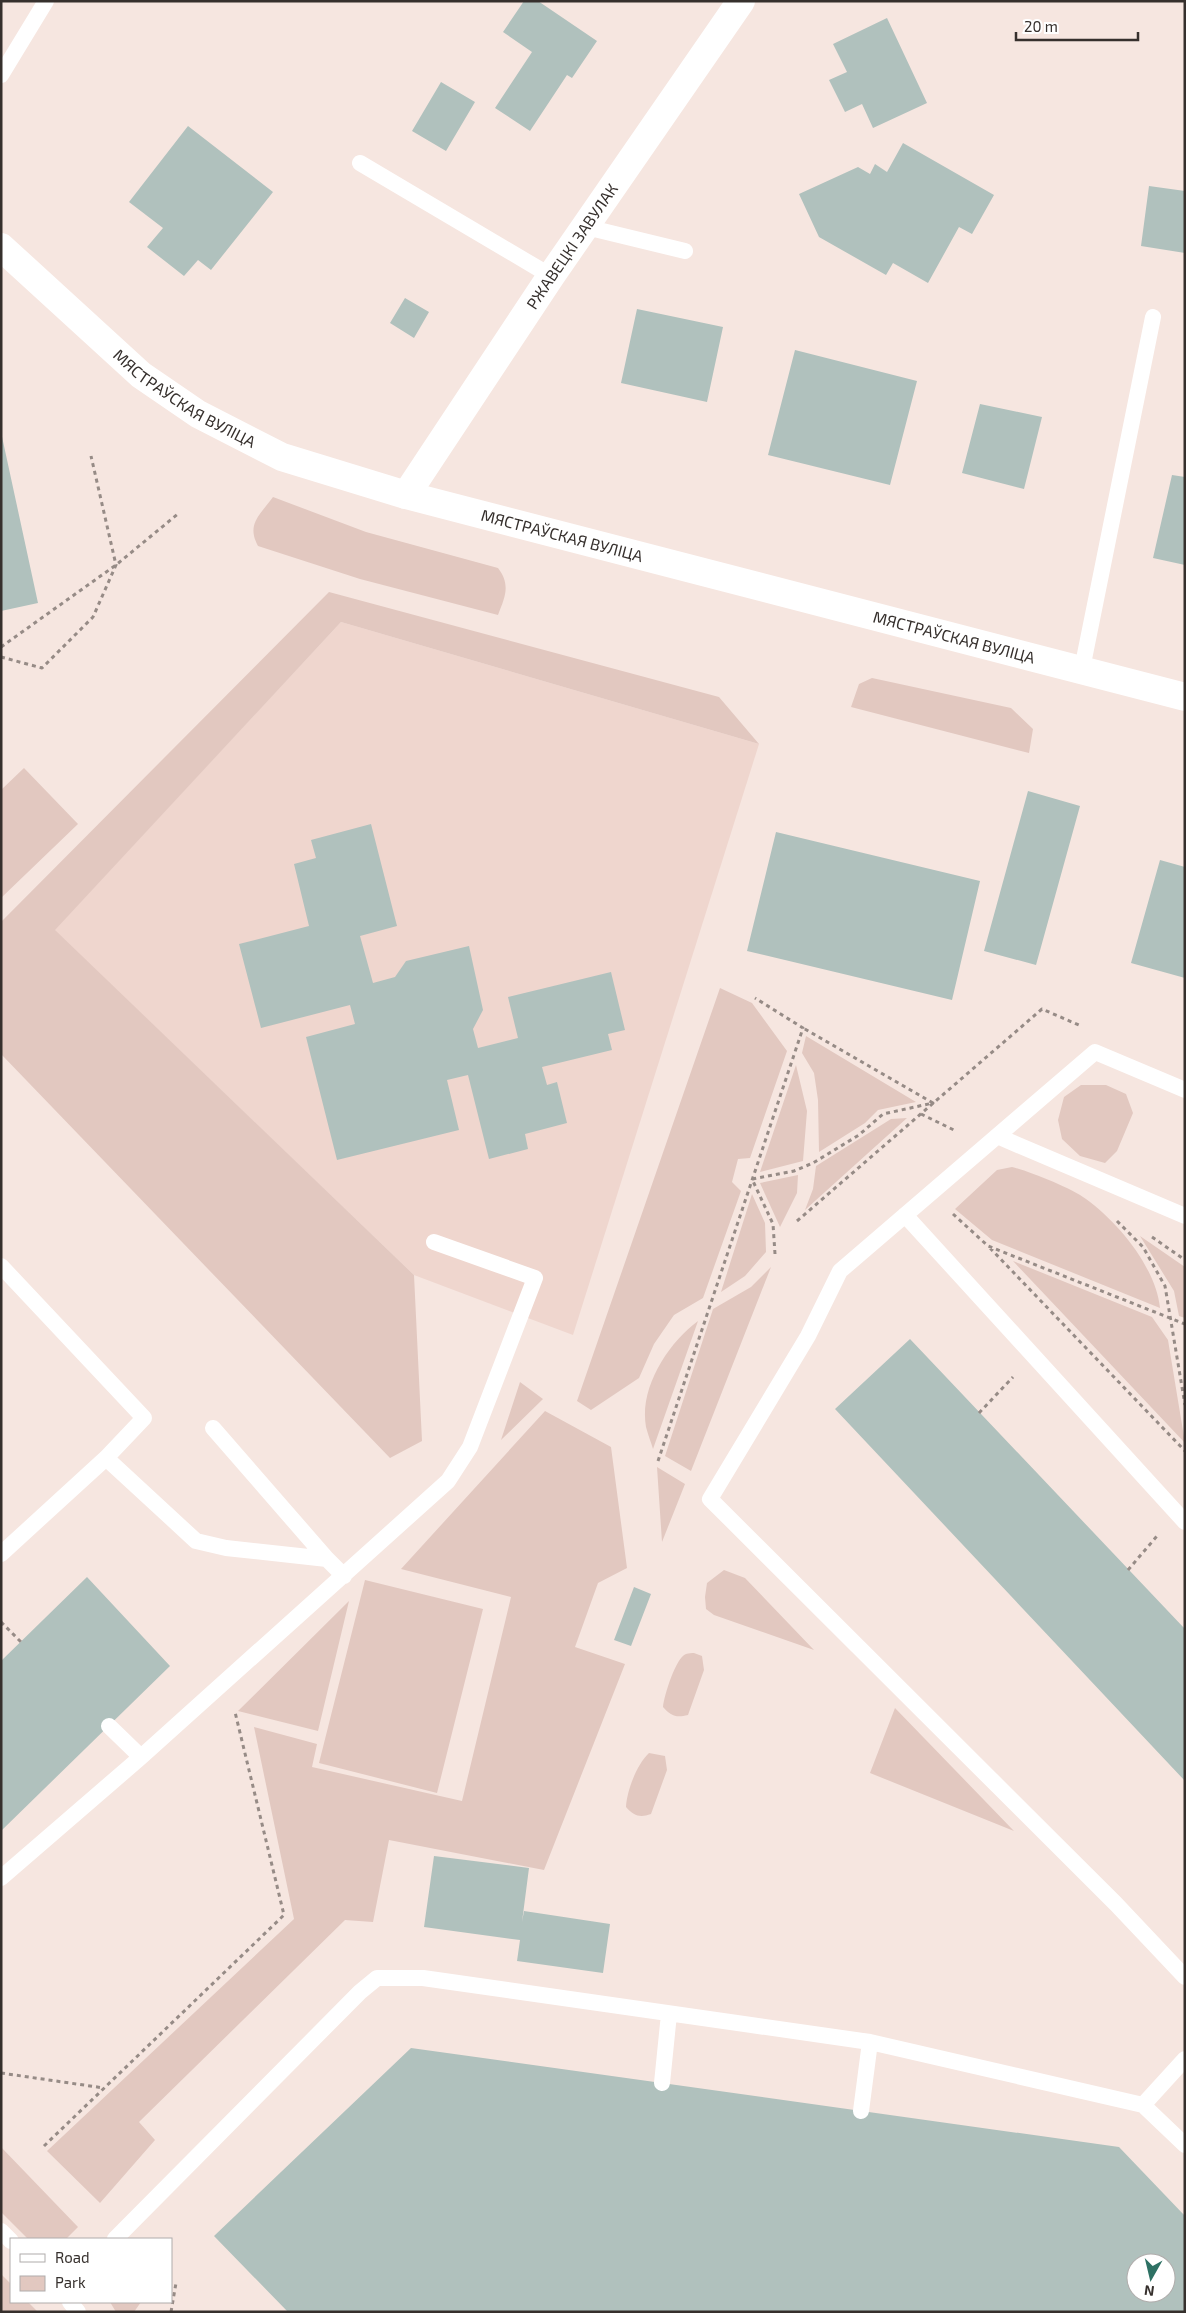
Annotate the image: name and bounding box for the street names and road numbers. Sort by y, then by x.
street label: РЖАВЕЦКІ ЗАВУЛАК [522,179,621,312]
street label: МЯСТРАЎСКАЯ ВУЛІЦА [110,345,259,451]
street label: МЯСТРАЎСКАЯ ВУЛІЦА [479,505,645,565]
street label: МЯСТРАЎСКАЯ ВУЛІЦА [871,607,1037,667]

